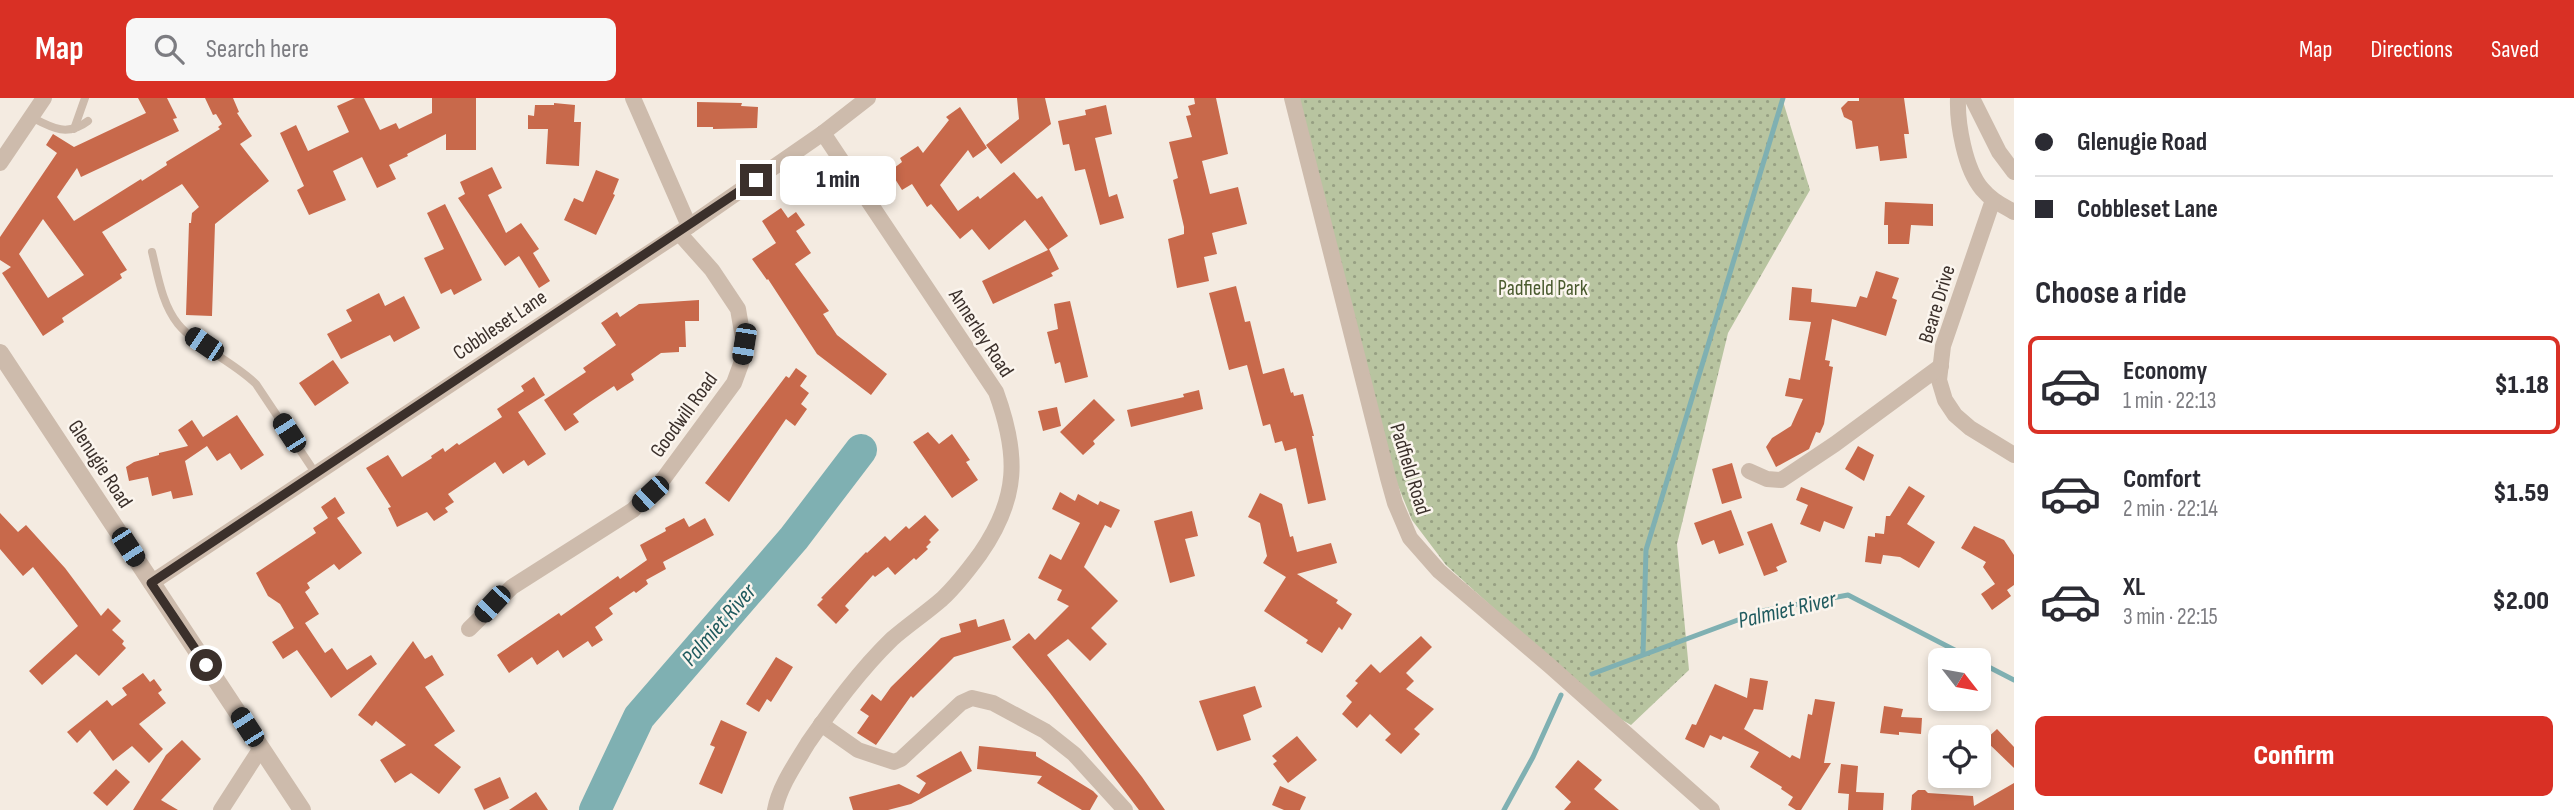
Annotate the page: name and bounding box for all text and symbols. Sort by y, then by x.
search box [126,18,616,81]
text: Map [35,29,84,69]
icon: search [150,30,188,68]
text: Search here [206,34,309,65]
text: Map [2299,35,2332,64]
text: Directions [2370,35,2453,64]
text: Saved [2491,35,2539,64]
text: Glenugie Road [2077,127,2207,158]
callout: 1 min [780,155,896,204]
route end [740,164,772,196]
text: 1 min [816,166,860,194]
text: Cobbleset Lane [2077,194,2218,225]
street label: Beare Drive [1913,262,1961,346]
text: Choose a ride [2035,274,2187,313]
park label: Padfield Park [1498,276,1588,301]
street label: Annerley Road [943,283,1019,382]
street label: Cobbleset Lane [448,285,552,365]
car [731,322,758,366]
car [181,324,228,364]
icon: car [2039,354,2102,417]
text: Economy [2123,356,2207,387]
street label: Goodwill Road [645,368,723,462]
text: $1.18 [2494,370,2549,401]
text: 1 min · 22:13 [2123,387,2217,415]
car [269,410,310,456]
street label: Glenugie Road [62,415,138,513]
street label: Padfield Road [1384,420,1436,518]
icon: car [2039,462,2102,525]
text: Comfort [2123,464,2201,495]
car [628,472,673,516]
text: $1.59 [2493,478,2549,509]
text: 2 min · 22:14 [2123,495,2218,523]
car [108,524,149,570]
icon: car [2039,570,2102,633]
text: XL [2123,572,2145,603]
water label: Palmiet River [676,577,763,672]
car [470,581,515,627]
water label: Palmiet River [1735,585,1840,635]
text: $2.00 [2493,586,2549,617]
text: 3 min · 22:15 [2123,603,2218,631]
north arrow [1928,648,1992,710]
map controls [1928,648,1991,788]
route start [190,649,222,681]
car [227,704,268,750]
button: Confirm [2035,716,2553,796]
button: locate [1928,725,1991,788]

